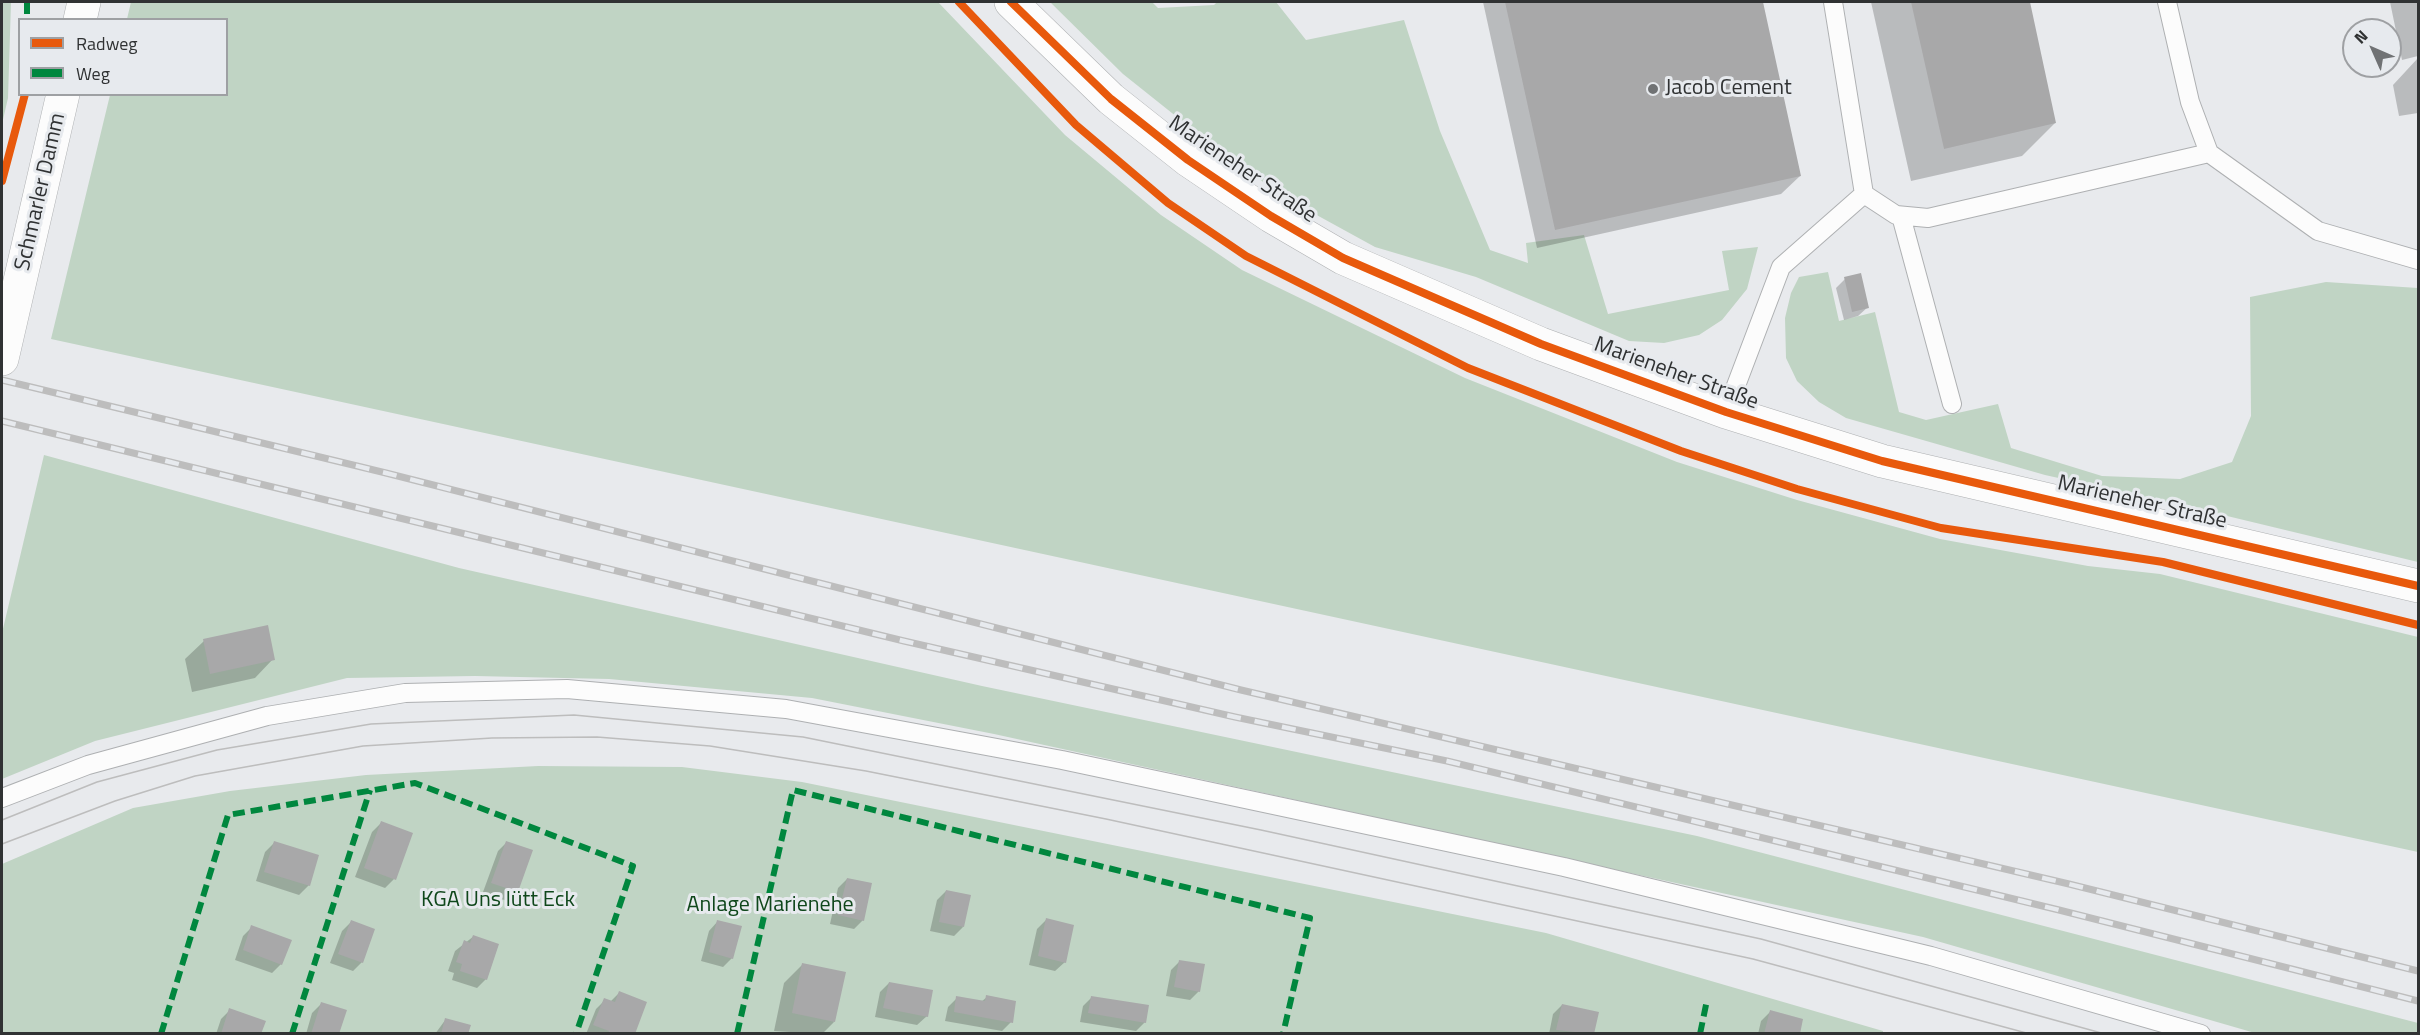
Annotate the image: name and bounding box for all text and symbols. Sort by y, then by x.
legend [18,18,228,96]
north arrow [2342,18,2402,78]
text: N [2348,24,2373,49]
text: Radweg [76,30,138,57]
text: Weg [76,60,110,87]
place label: Jacob Cement [1665,76,1792,102]
marker: Jacob Cement [1646,82,1660,96]
street label: Schmarler Damm [10,111,72,273]
street label: Marieneher Straße [1163,111,1321,229]
street label: Marieneher Straße [1590,332,1762,416]
street label: Marieneher Straße [2055,471,2229,535]
park label: KGA Uns lütt Eck [421,888,575,914]
park label: Anlage Marienehe [686,893,854,919]

